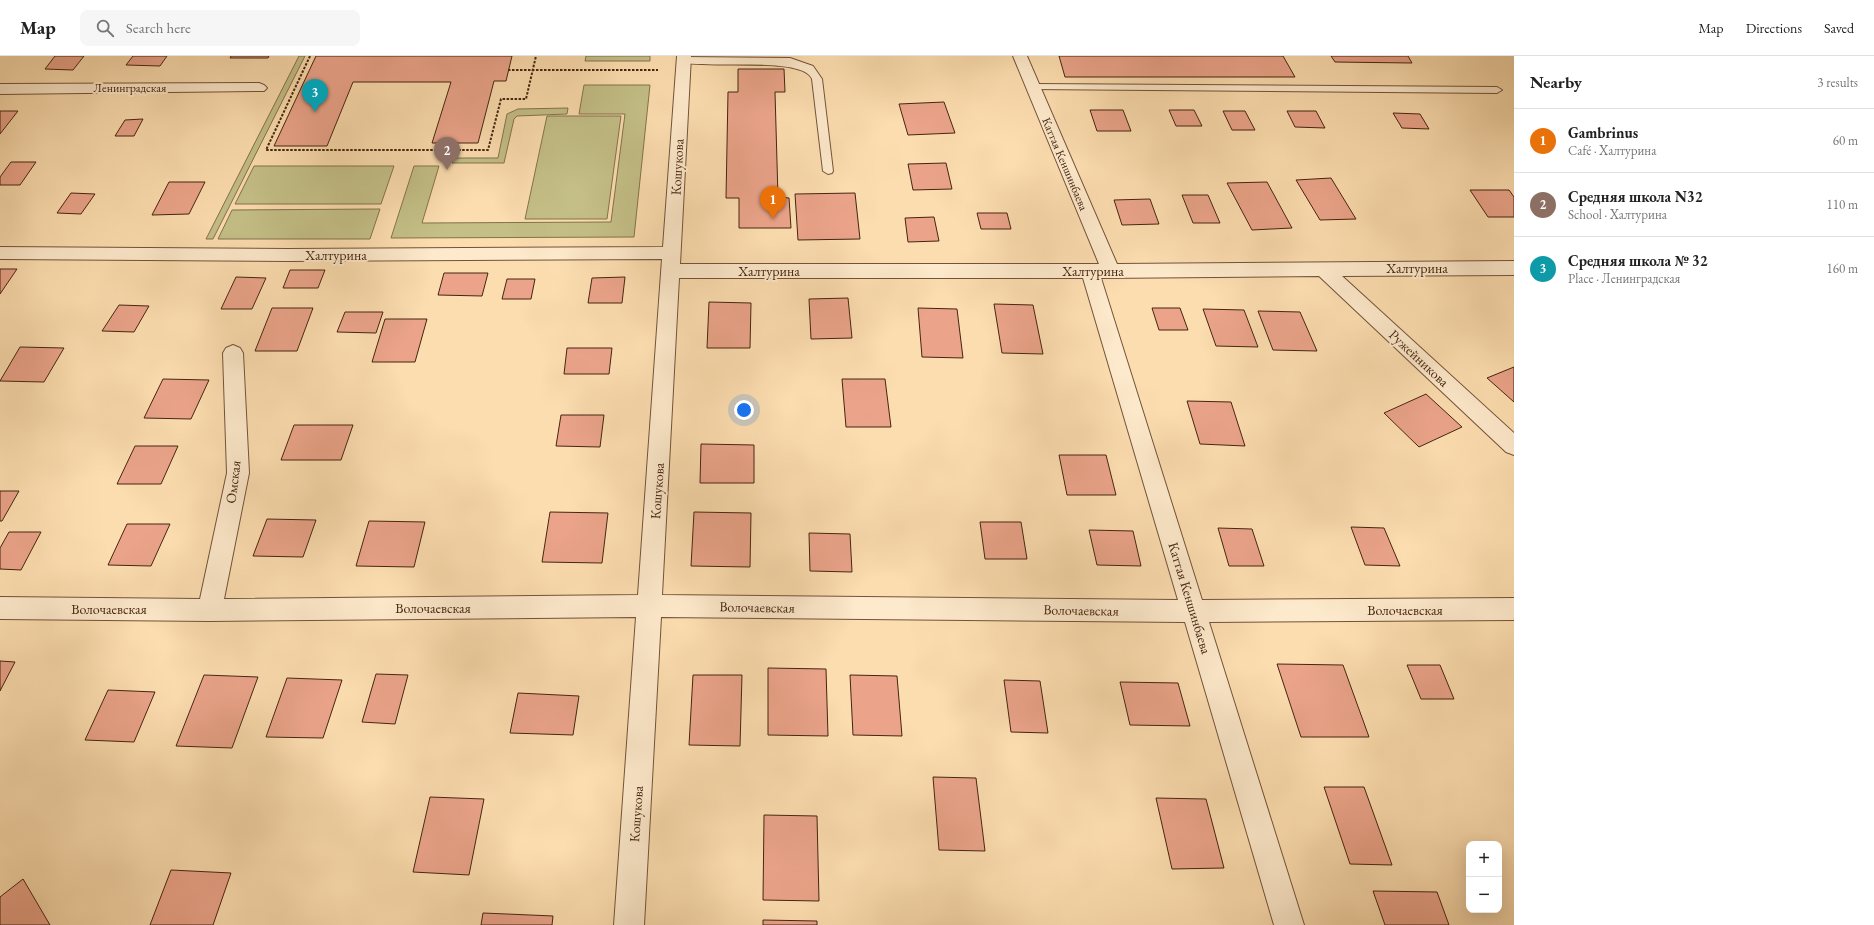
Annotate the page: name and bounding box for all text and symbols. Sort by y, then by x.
search box [80,10,360,46]
text: Map [20,15,56,40]
icon: search [94,17,116,39]
text: Search here [126,18,191,37]
text: Map [1698,19,1724,37]
text: Directions [1746,19,1802,37]
text: Saved [1824,19,1854,37]
text: Nearby [1530,71,1582,93]
text: 3 results [1817,74,1858,91]
pin: 3 [302,79,328,112]
street label: Ленинградская [94,80,167,96]
street label: Каттая Кеншинбаева [1038,115,1092,213]
text: Gambrinus [1568,123,1638,142]
text: 1 [1540,132,1546,149]
text: 60 m [1833,132,1858,149]
pin: 2 [434,137,460,170]
street label: Кошукова [667,138,687,196]
text: Café · Халтурина [1568,142,1656,159]
pin: 1 [760,186,786,219]
text: Средняя школа N32 [1568,187,1703,206]
text: 2 [1540,196,1546,213]
text: 110 m [1827,196,1858,213]
text: School · Халтурина [1568,206,1667,223]
street label: Халтурина [304,246,367,264]
text: Средняя школа № 32 [1568,251,1708,270]
street label: Халтурина [1385,259,1448,277]
text: 3 [1540,260,1546,277]
text: 160 m [1827,260,1858,277]
street label: Халтурина [737,262,800,280]
street label: Халтурина [1061,262,1124,280]
text: Place · Ленинградская [1568,270,1680,287]
street label: Ружейникова [1385,326,1453,391]
your location [734,400,754,420]
street label: Омская [221,459,245,505]
street label: Кошукова [646,462,668,520]
street label: Каттая Кеншинбаева [1164,540,1216,656]
street label: Волочаевская [719,597,795,617]
street label: Волочаевская [395,599,471,617]
street label: Волочаевская [71,600,147,618]
street label: Волочаевская [1043,600,1119,620]
street label: Волочаевская [1367,601,1443,619]
street label: Кошукова [625,785,647,843]
map controls [1466,841,1502,913]
button: + [1466,841,1502,877]
button: − [1466,877,1502,913]

